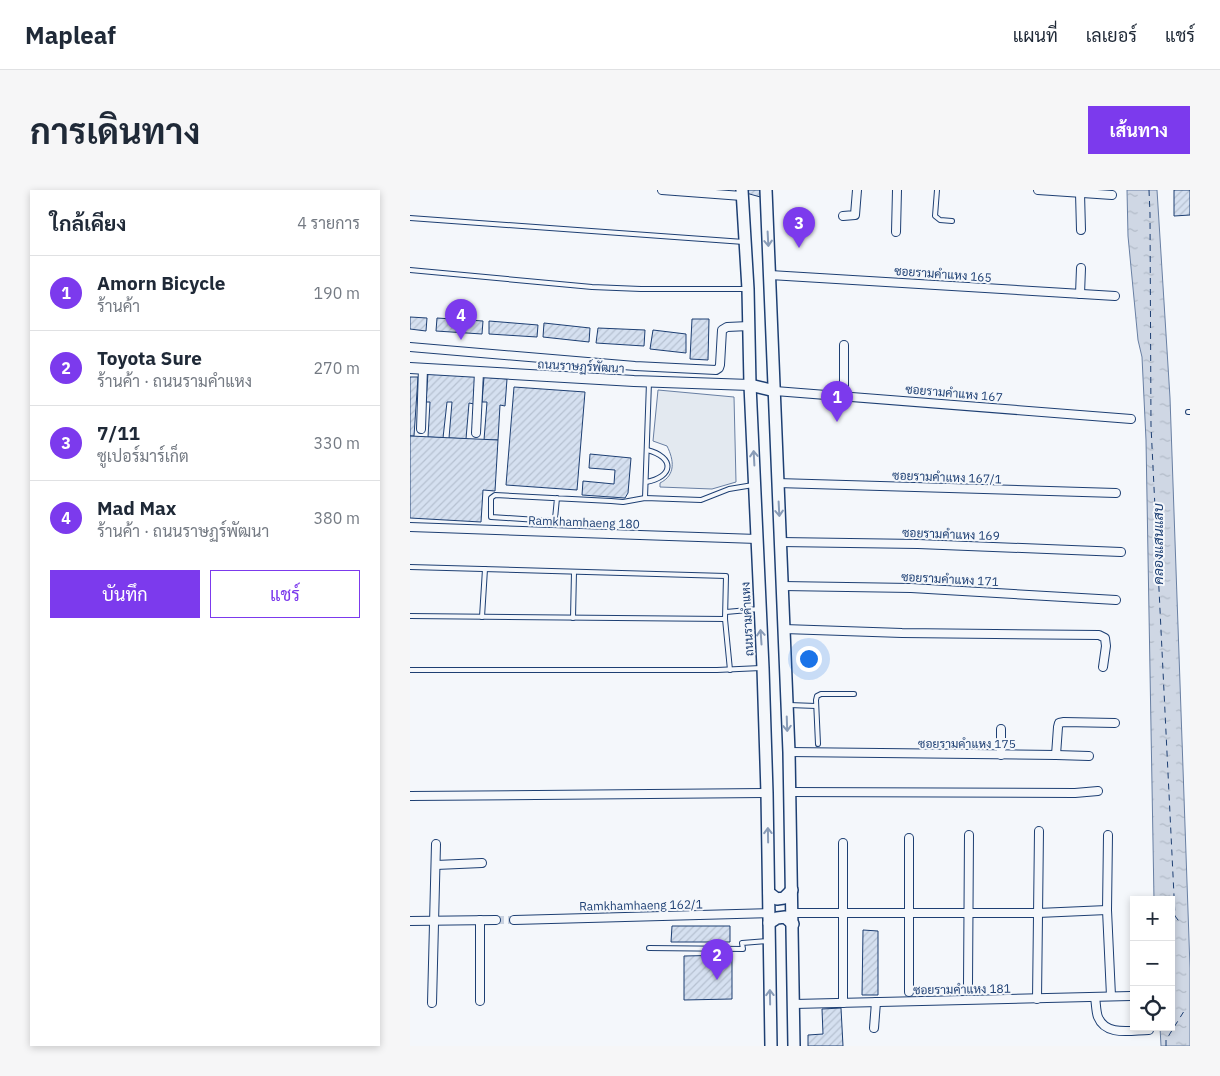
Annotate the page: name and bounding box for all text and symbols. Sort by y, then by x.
text: Mapleaf [25,19,116,51]
text: แผนที่ [1013,24,1058,47]
text: เลเยอร์ [1086,24,1137,47]
text: แชร์ [1165,24,1195,47]
button: เส้นทาง [1088,106,1190,154]
text: การเดินทาง [30,108,200,154]
pin: 3 [783,207,815,248]
text: ใกล้เคียง [50,209,126,237]
text: 4 รายการ [297,213,360,233]
one-way arrow [764,230,773,246]
street label: ซอยรามคำแหง 165 [894,263,992,285]
text: Amorn Bicycle [97,271,225,295]
text: 1 [61,283,71,303]
text: 190 m [313,283,360,303]
text: ร้านค้า [97,296,140,316]
pin: 4 [445,299,477,340]
text: Toyota Sure [97,346,202,370]
street label: ถนนราษฏร์พัฒนา [537,356,625,377]
text: 2 [61,358,71,378]
text: 270 m [313,358,360,378]
text: ร้านค้า · ถนนรามคำแหง [97,371,252,391]
pin: 1 [821,381,853,422]
street label: ซอยรามคำแหง 167 [905,381,1003,405]
text: 7/11 [97,421,140,445]
text: 3 [61,433,71,453]
text: 330 m [313,433,360,453]
text: ซูเปอร์มาร์เก็ต [97,446,189,466]
one-way arrow [749,450,759,466]
street label: ซอยรามคำแหง 167/1 [892,468,1002,486]
text: Mad Max [97,496,176,520]
one-way arrow [774,501,783,517]
water label: คลองแสนแสบ [1149,503,1167,585]
text: 4 [61,508,71,528]
text: 380 m [313,508,360,528]
street label: Ramkhamhaeng 180 [528,513,640,531]
text: ร้านค้า · ถนนราษฏร์พัฒนา [97,521,269,541]
street label: ซอยรามคำแหง 169 [902,525,1000,543]
street label: ซอยรามคำแหง 171 [901,569,999,589]
button: บันทึก [50,570,200,618]
button: แชร์ [210,570,360,618]
street label: ถนนรามคำแหง [738,581,756,657]
one-way arrow [757,630,766,646]
your location [796,646,822,672]
one-way arrow [783,716,792,732]
street label: ซอยรามคำแหง 175 [918,736,1016,751]
one-way arrow [763,827,773,844]
street label: Ramkhamhaeng 162/1 [579,896,703,914]
map controls [1130,896,1175,1031]
button: + [1130,896,1175,941]
pin: 2 [701,939,733,980]
button: − [1130,941,1175,986]
street label: ซอยรามคำแหง 181 [913,981,1011,997]
button: locate [1130,986,1175,1031]
one-way arrow [765,990,775,1006]

